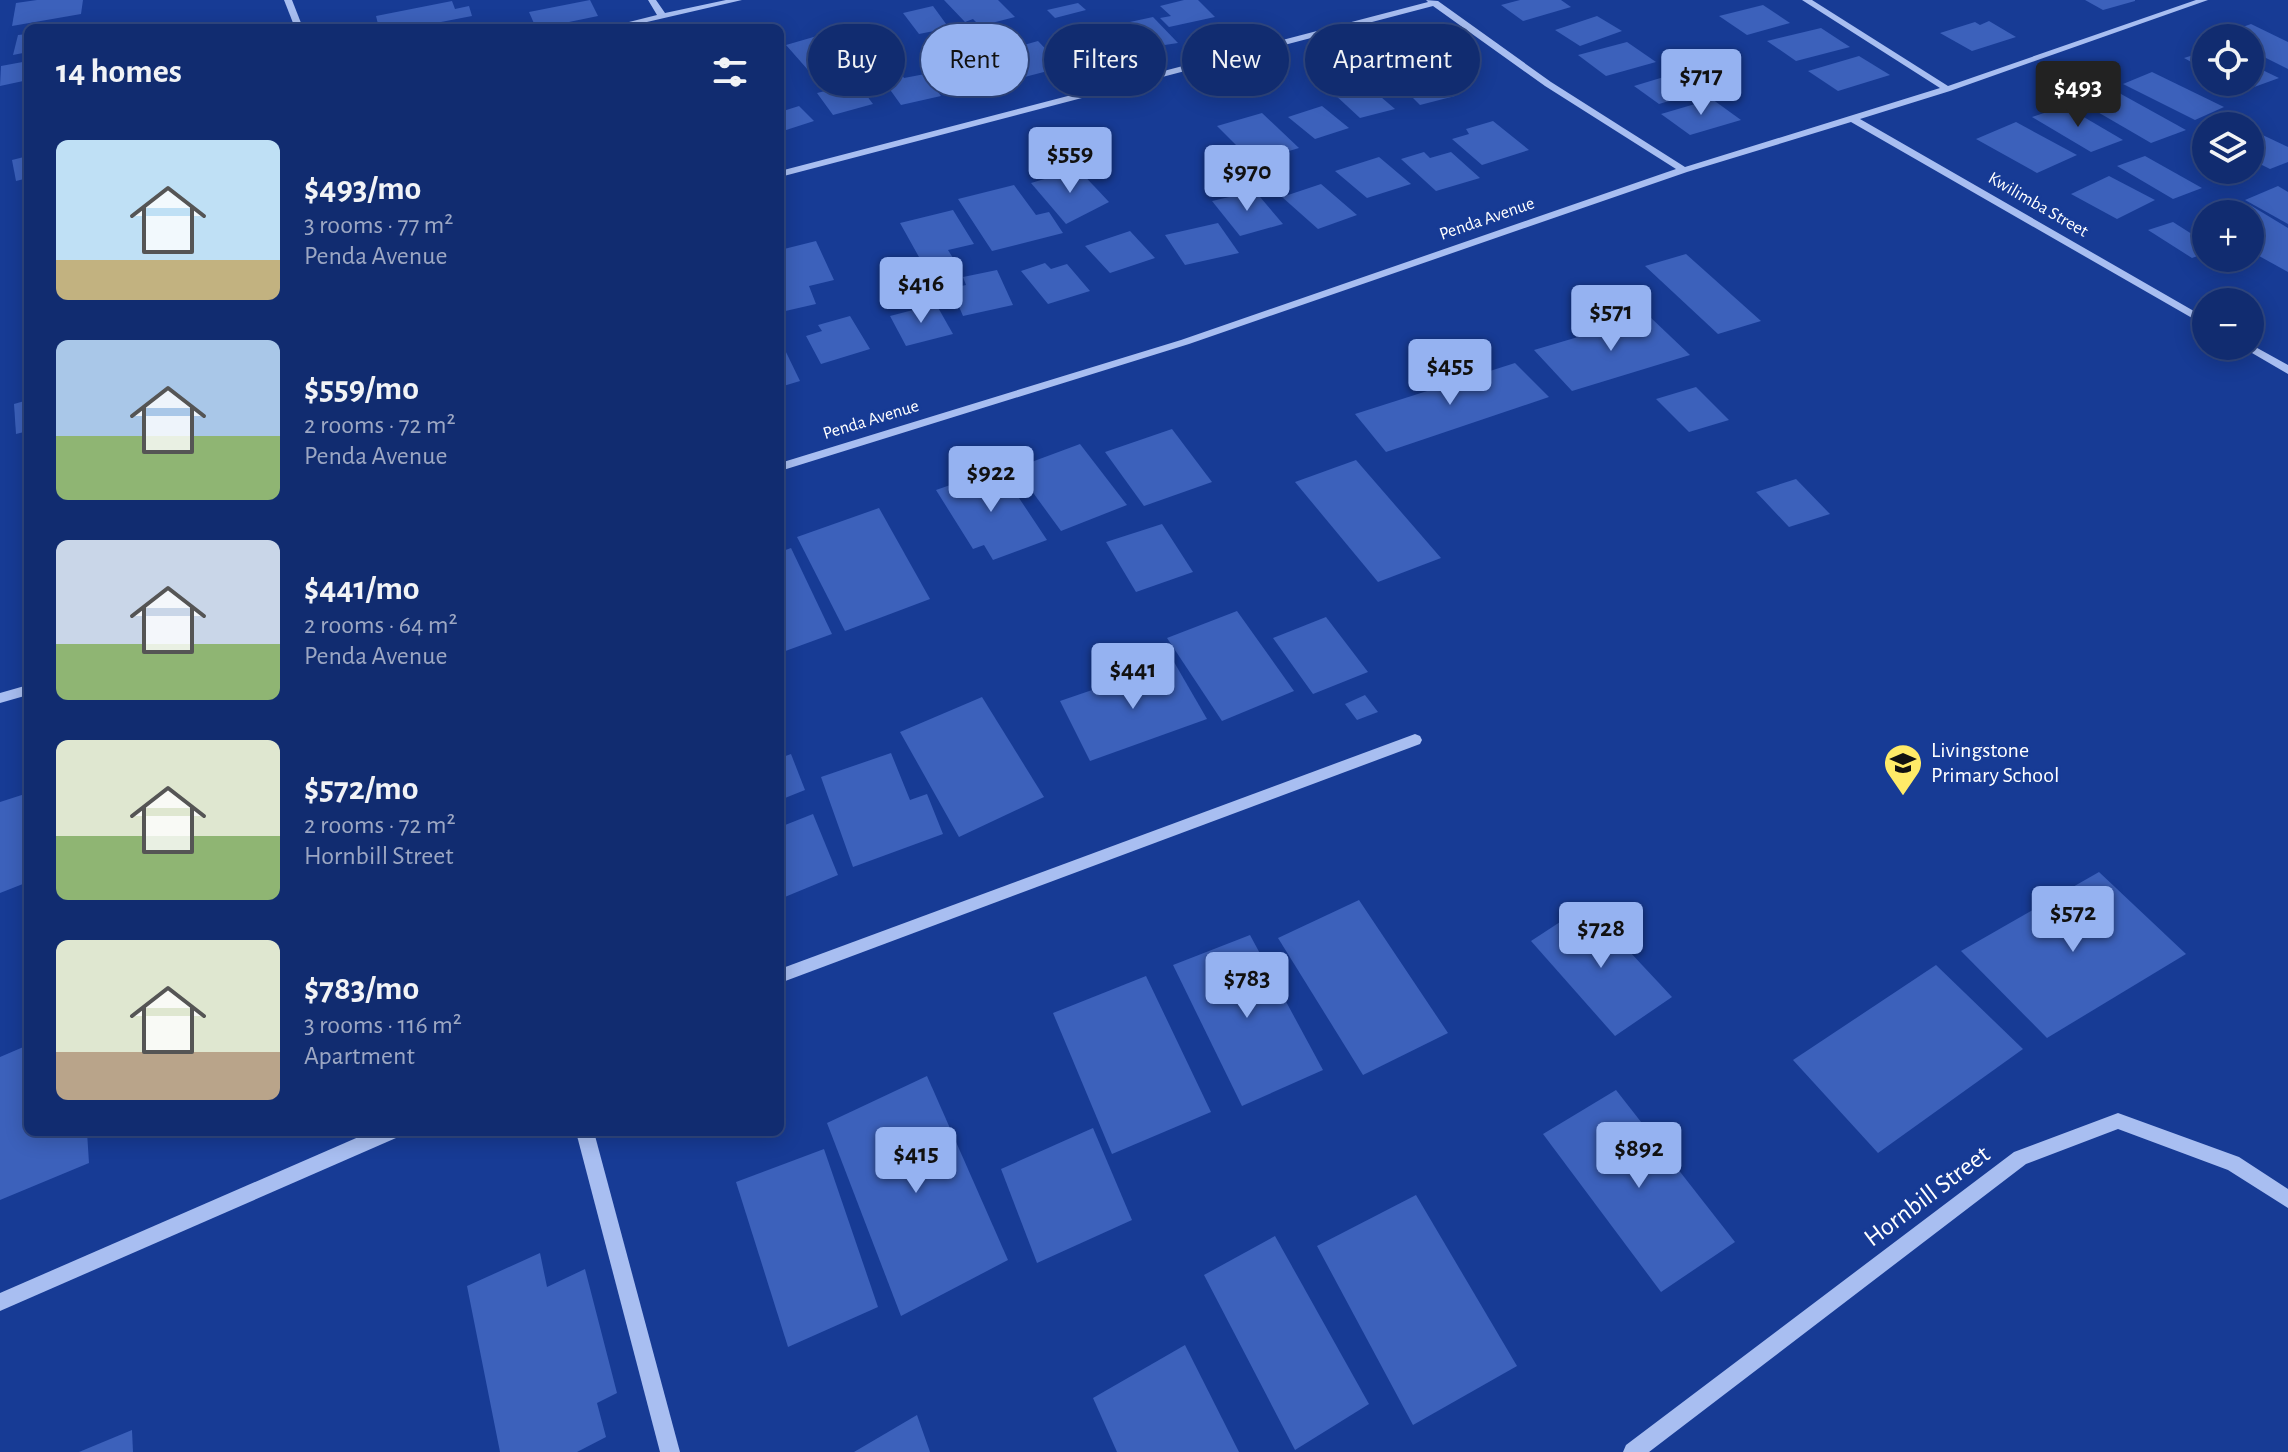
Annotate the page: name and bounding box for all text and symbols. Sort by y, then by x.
chip: Buy [808,24,905,96]
chip: Rent [921,24,1028,96]
chip: Filters [1044,24,1166,96]
chip: New [1182,24,1289,96]
chip: Apartment [1305,24,1480,96]
map controls [2192,24,2264,360]
button: locate [2192,24,2264,96]
pin: $717 [1654,49,1748,117]
icon: filters [708,50,752,94]
text: 14 homes [56,55,182,89]
pin: $493 [2031,61,2125,129]
text: $717 [1679,62,1723,88]
text: $493 [2054,74,2102,100]
button: layers [2192,112,2264,184]
pin: $559 [1023,127,1117,195]
text: $559 [1047,140,1093,166]
pin: $970 [1200,145,1294,213]
text: $970 [1222,158,1272,184]
street label: Kwilimba Street [1985,169,2091,241]
icon: home [120,172,216,268]
text: $493/mo [304,172,421,206]
street label: Penda Avenue [1437,194,1537,244]
button: + [2192,200,2264,272]
text: 3 rooms · 77 m² [304,212,453,238]
text: Penda Avenue [304,243,447,269]
pin: $416 [874,257,968,325]
text: $416 [898,270,944,296]
pin: $571 [1564,285,1658,353]
button: − [2192,288,2264,360]
text: $571 [1589,298,1633,324]
pin: $455 [1403,339,1497,407]
text: $455 [1426,352,1474,378]
icon: home [120,372,216,468]
text: $559/mo [304,372,419,406]
street label: Penda Avenue [821,397,921,443]
text: 2 rooms · 72 m² [304,412,456,438]
text: Penda Avenue [304,443,447,469]
pin: $922 [944,446,1038,514]
text: $922 [967,459,1015,485]
icon: home [120,572,216,668]
text: $441/mo [304,572,420,606]
text: 2 rooms · 64 m² [304,612,458,638]
text: Penda Avenue [304,643,447,669]
pin: $441 [1086,643,1180,711]
text: $441 [1109,656,1157,682]
place label: Livingstone Primary School [1931,739,2059,786]
school or university icon: Livingstone Primary School [1882,742,1924,797]
icon: home [120,772,216,868]
text: $572/mo [304,772,419,806]
text: 2 rooms · 72 m² [304,812,456,838]
text: Hornbill Street [304,843,454,869]
pin: $572 [2026,886,2120,954]
text: $572 [2050,899,2096,925]
pin: $728 [1554,902,1648,970]
text: $728 [1577,915,1625,941]
pin: $783 [1200,952,1294,1020]
text: $783 [1224,965,1270,991]
icon: home [120,972,216,1068]
text: $783/mo [304,972,419,1006]
text: 3 rooms · 116 m² [304,1012,462,1038]
text: Apartment [304,1043,415,1069]
pin: $892 [1592,1122,1686,1190]
pin: $415 [869,1127,963,1195]
text: $892 [1614,1135,1664,1161]
text: $415 [893,1140,939,1166]
street label: Hornbill Street [1859,1141,1995,1251]

